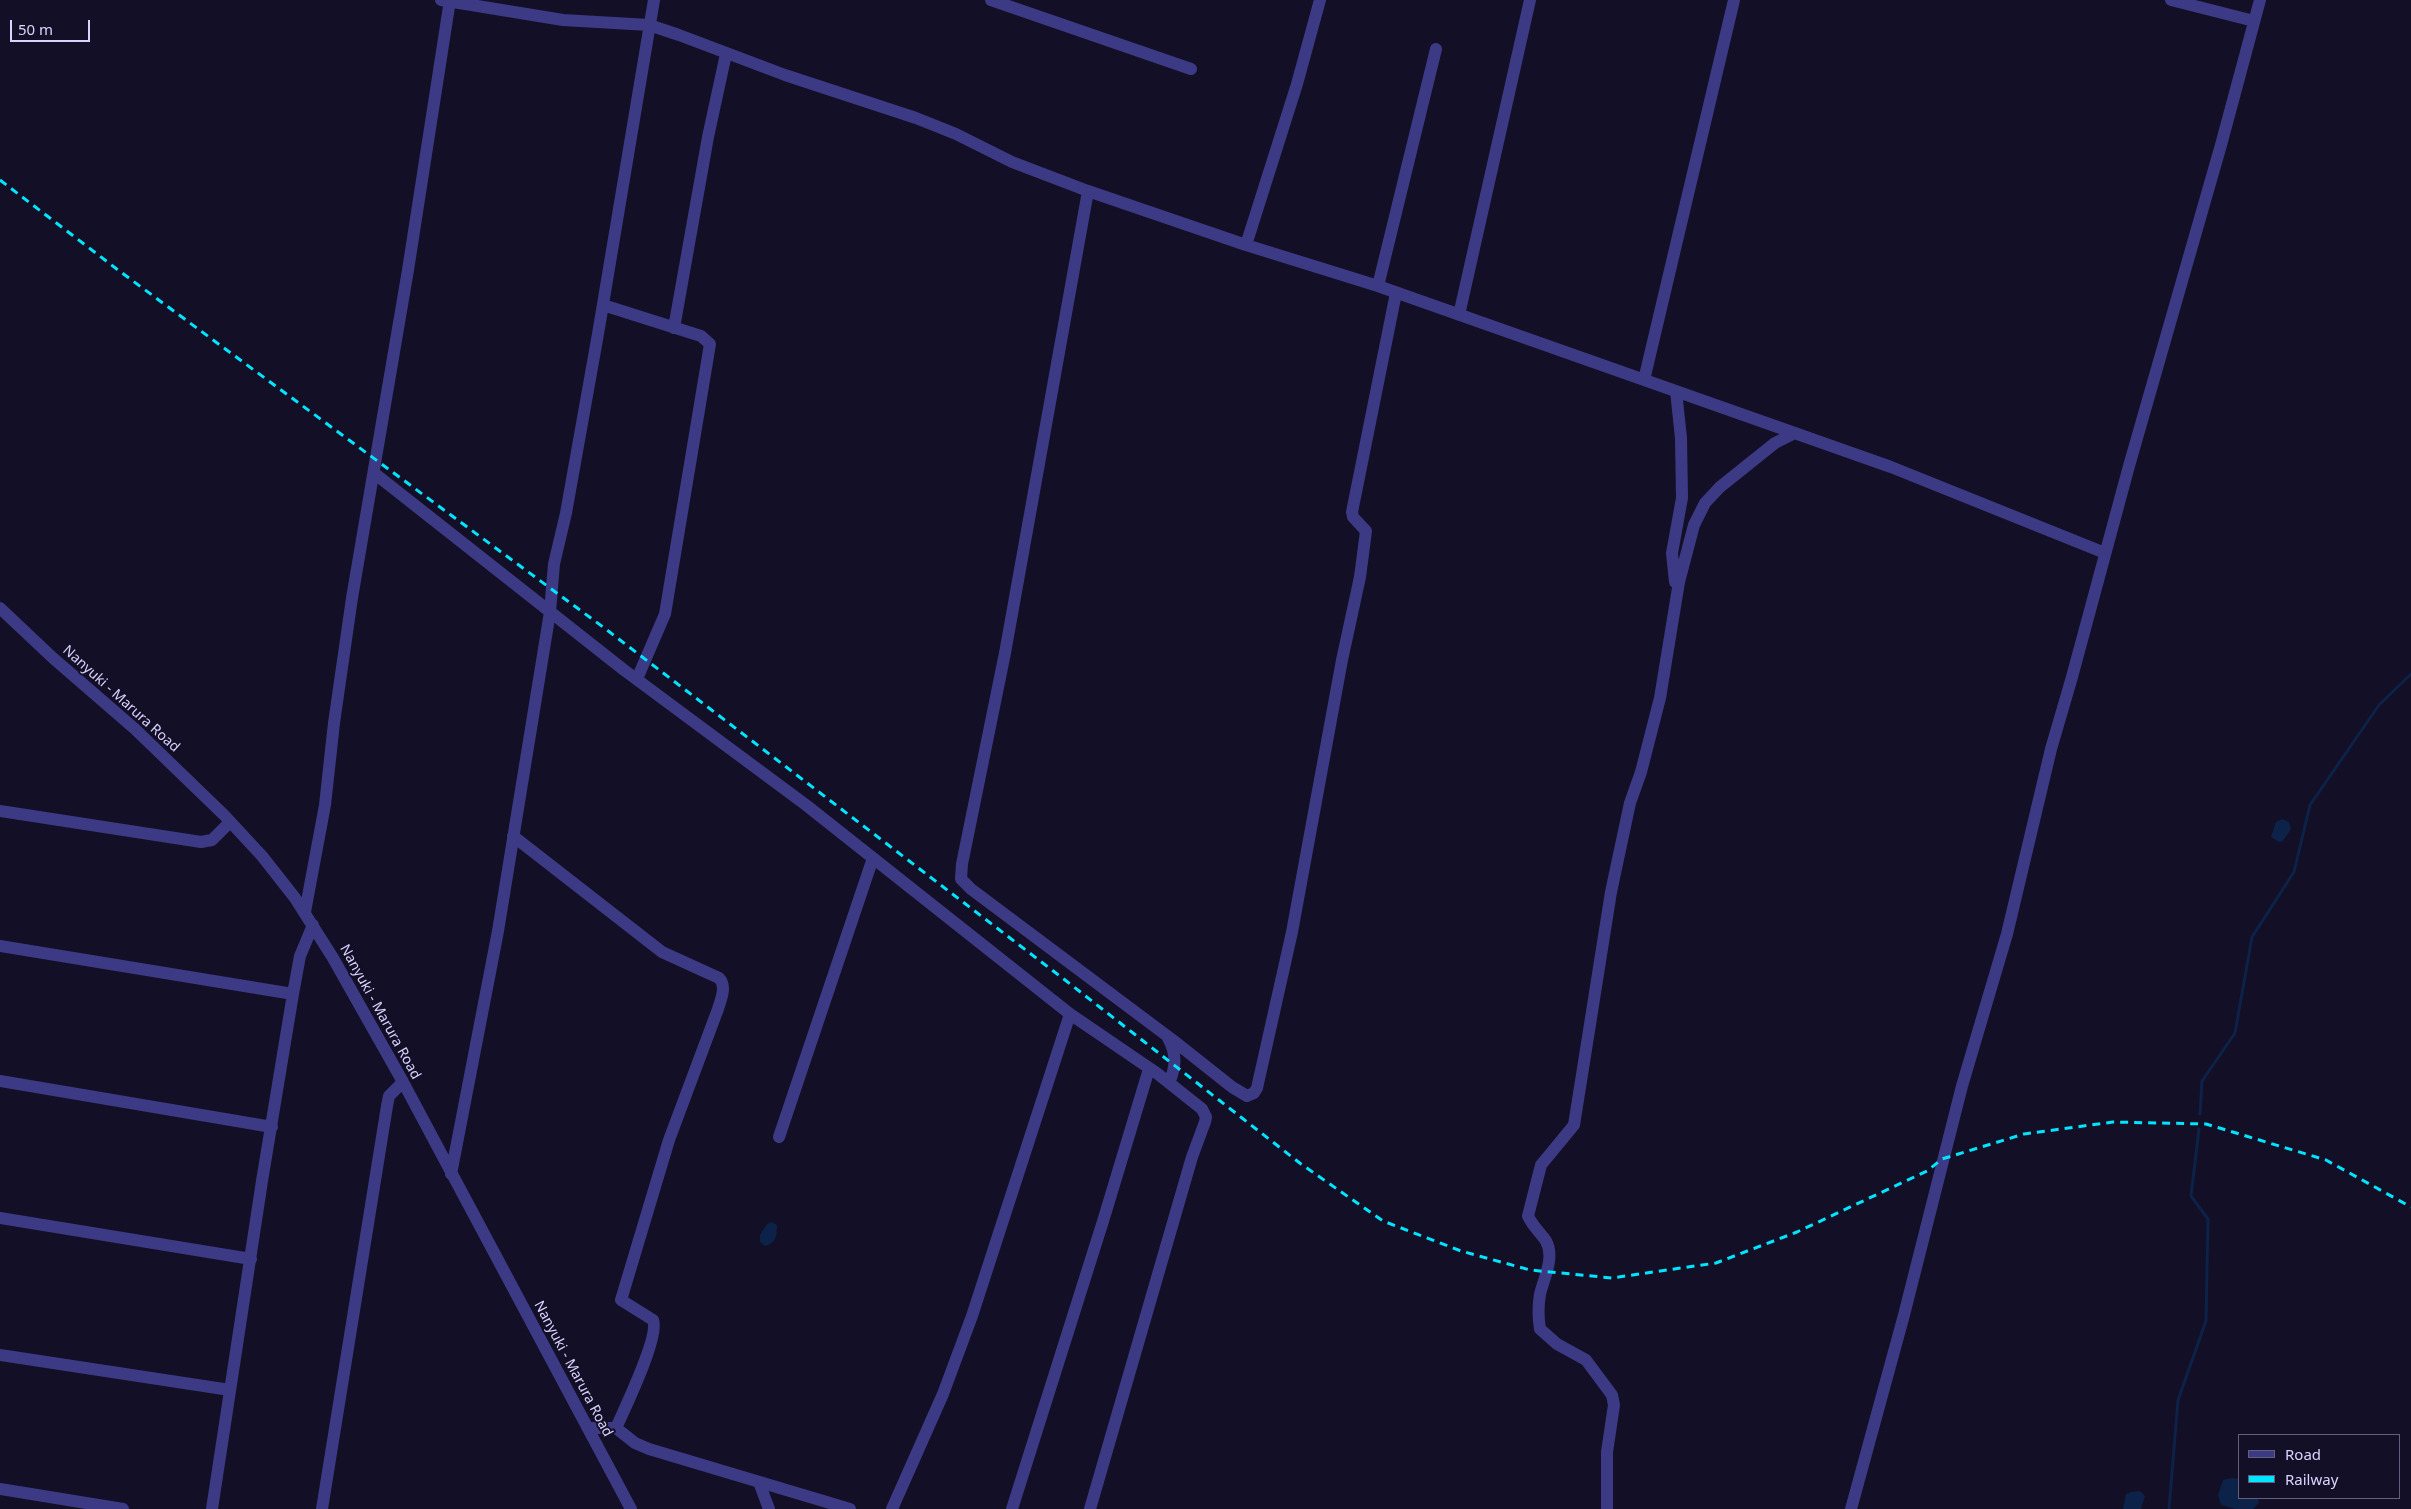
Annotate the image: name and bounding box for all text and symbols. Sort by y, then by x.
scale bar [12,10,92,42]
text: 50 m [18,19,53,39]
street label: Nanyuki - Marura Road [59,642,183,756]
street label: Nanyuki - Marura Road [336,942,424,1082]
street label: Nanyuki - Marura Road [530,1298,616,1440]
legend [2238,1434,2401,1499]
text: Road [2285,1444,2321,1464]
text: Railway [2285,1469,2338,1489]

